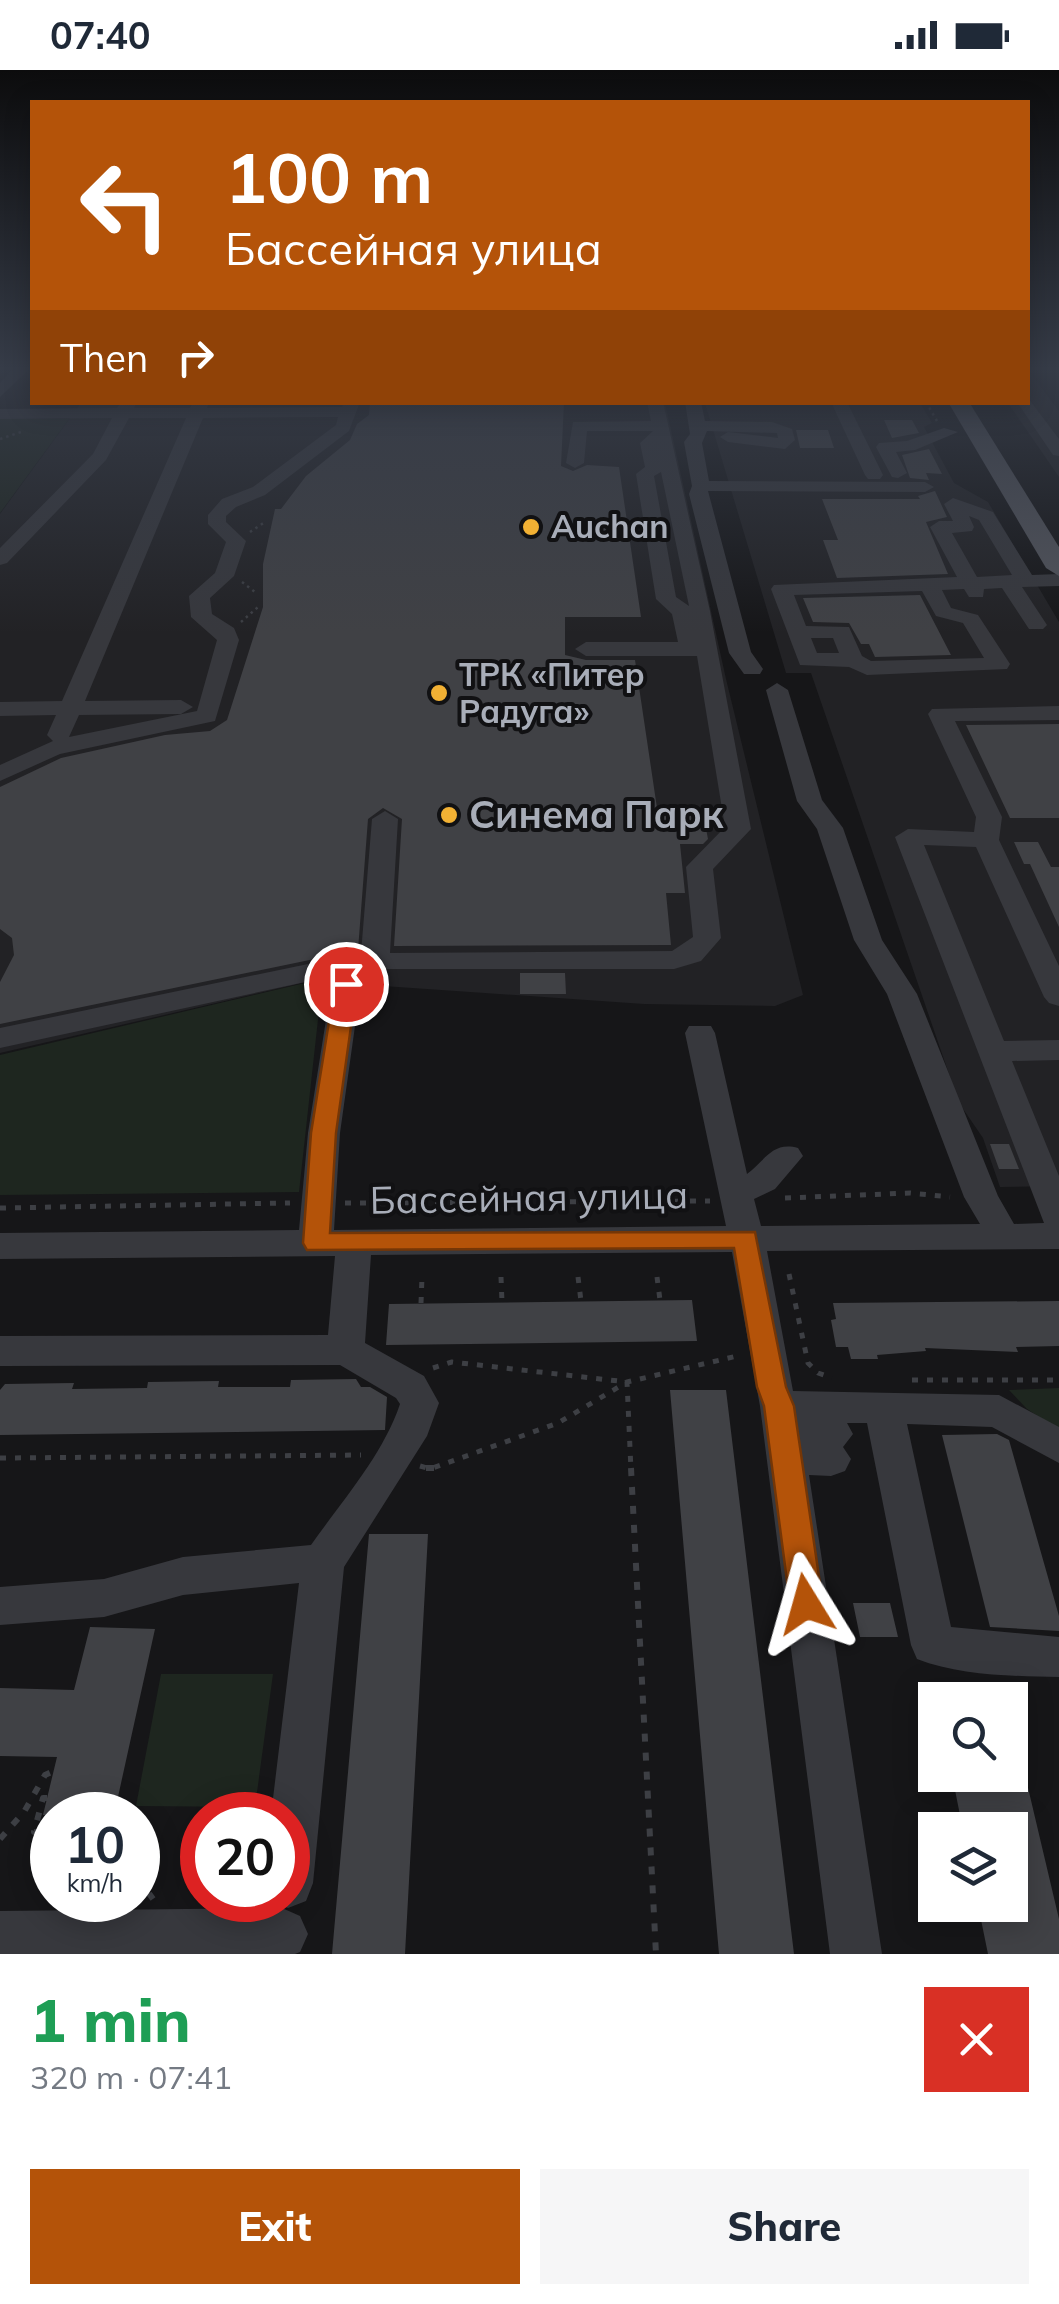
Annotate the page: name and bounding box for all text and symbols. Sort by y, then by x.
text: 07:40 [50,11,151,59]
text: 100 m [225,133,433,221]
icon: left [60,140,190,270]
text: Бассейная улица [225,220,602,276]
icon: right [168,330,223,385]
text: Then [60,334,148,382]
place label: Auchan [551,506,669,546]
marker: Auchan [520,516,542,538]
place label: ТРК «Питер Радуга» [459,654,645,731]
marker: ТРК «Питер Радуга» [428,682,450,704]
place label: Синема Парк [469,790,724,838]
marker: Синема Парк [438,804,460,826]
pin [304,942,389,1027]
icon: arrive [319,957,374,1012]
street label: Бассейная улица [369,1170,689,1224]
position arrow [754,1552,858,1656]
map controls [918,1682,1028,1922]
button: search [918,1682,1028,1792]
speed limit sign: 20 [180,1792,310,1922]
button: layers [918,1812,1028,1922]
text: 10 [65,1813,125,1876]
text: km/h [67,1867,123,1898]
text: 1 min [30,1982,191,2057]
button: close [924,1987,1029,2092]
text: 320 m · 07:41 [30,2057,232,2097]
button: Exit [30,2169,520,2284]
button: Share [540,2169,1029,2284]

